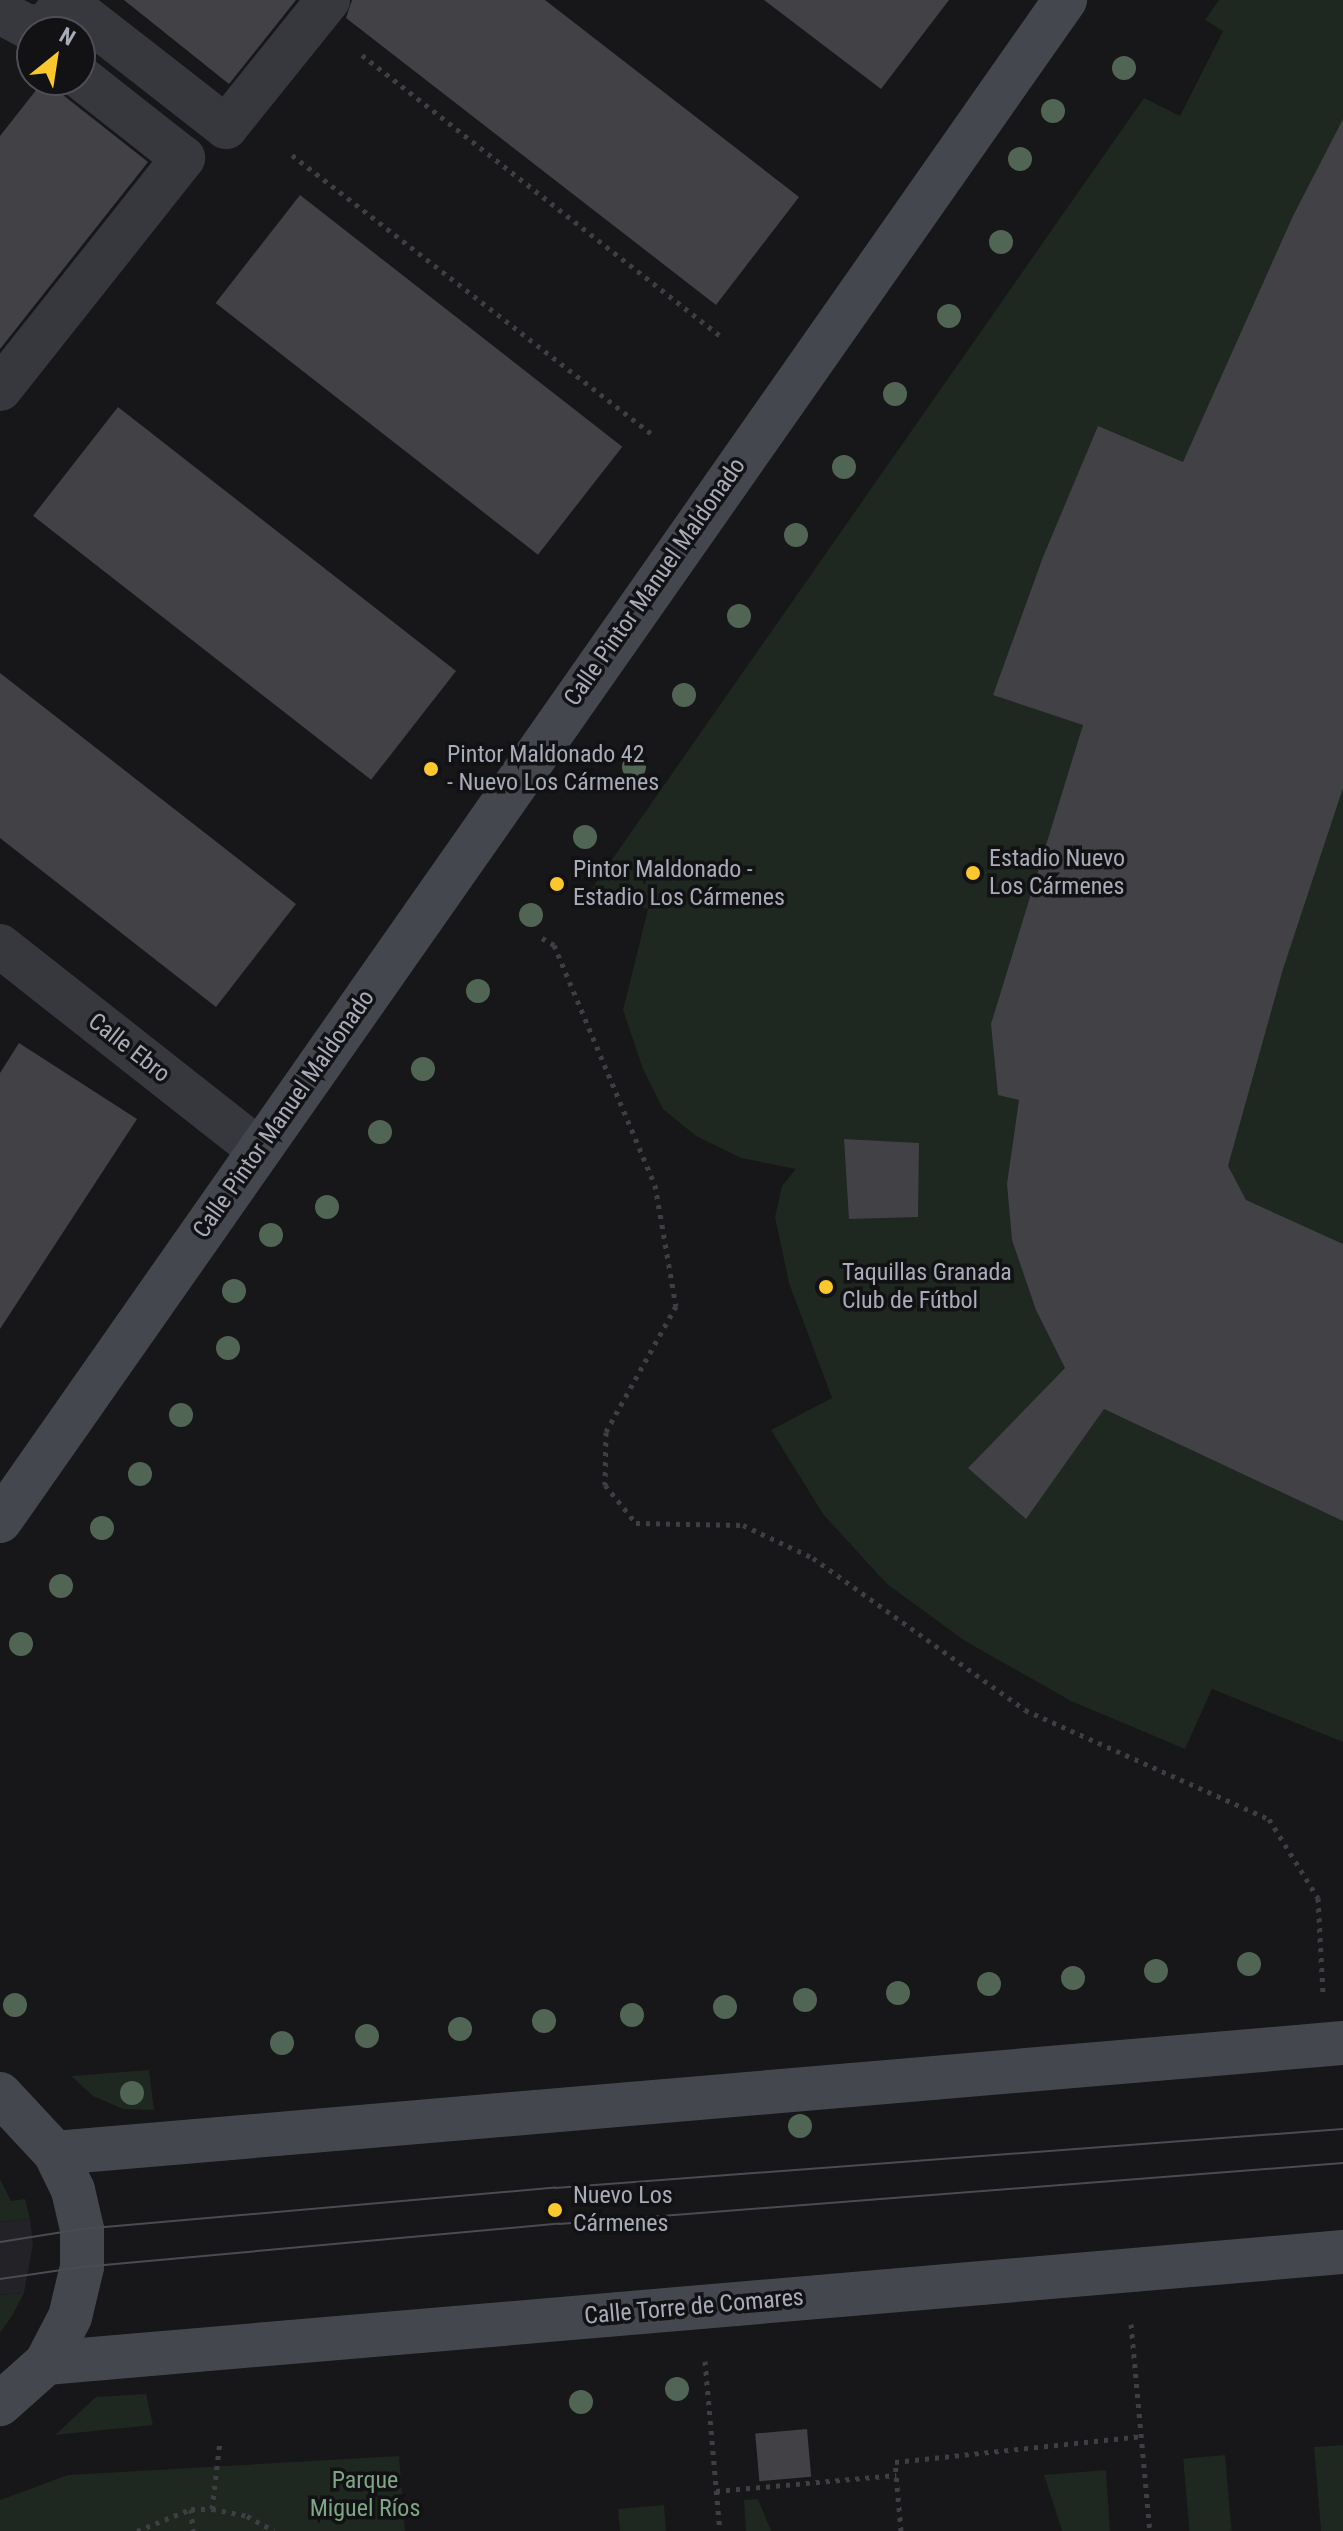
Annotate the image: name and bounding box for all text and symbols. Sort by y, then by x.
north arrow [16,16,96,96]
text: N [55,22,79,51]
street label: Calle Pintor Manuel Maldonado [558,452,752,712]
place label: Pintor Maldonado 42 - Nuevo Los Cármenes [447,741,659,797]
marker: Pintor Maldonado 42 - Nuevo Los Cármenes [422,760,440,778]
place label: Estadio Nuevo Los Cármenes [989,845,1125,901]
place label: Pintor Maldonado - Estadio Los Cármenes [573,856,785,912]
marker: Estadio Nuevo Los Cármenes [964,864,982,882]
marker: Pintor Maldonado - Estadio Los Cármenes [548,875,566,893]
street label: Calle Pintor Manuel Maldonado [187,984,381,1244]
street label: Calle Ebro [82,1007,176,1089]
place label: Taquillas Granada Club de Fútbol [842,1259,1012,1315]
marker: Taquillas Granada Club de Fútbol [817,1278,835,1296]
place label: Nuevo Los Cármenes [573,2182,673,2238]
marker: Nuevo Los Cármenes [544,2199,566,2221]
street label: Calle Torre de Comares [583,2283,805,2331]
park label: Parque Miguel Ríos [310,2467,420,2523]

